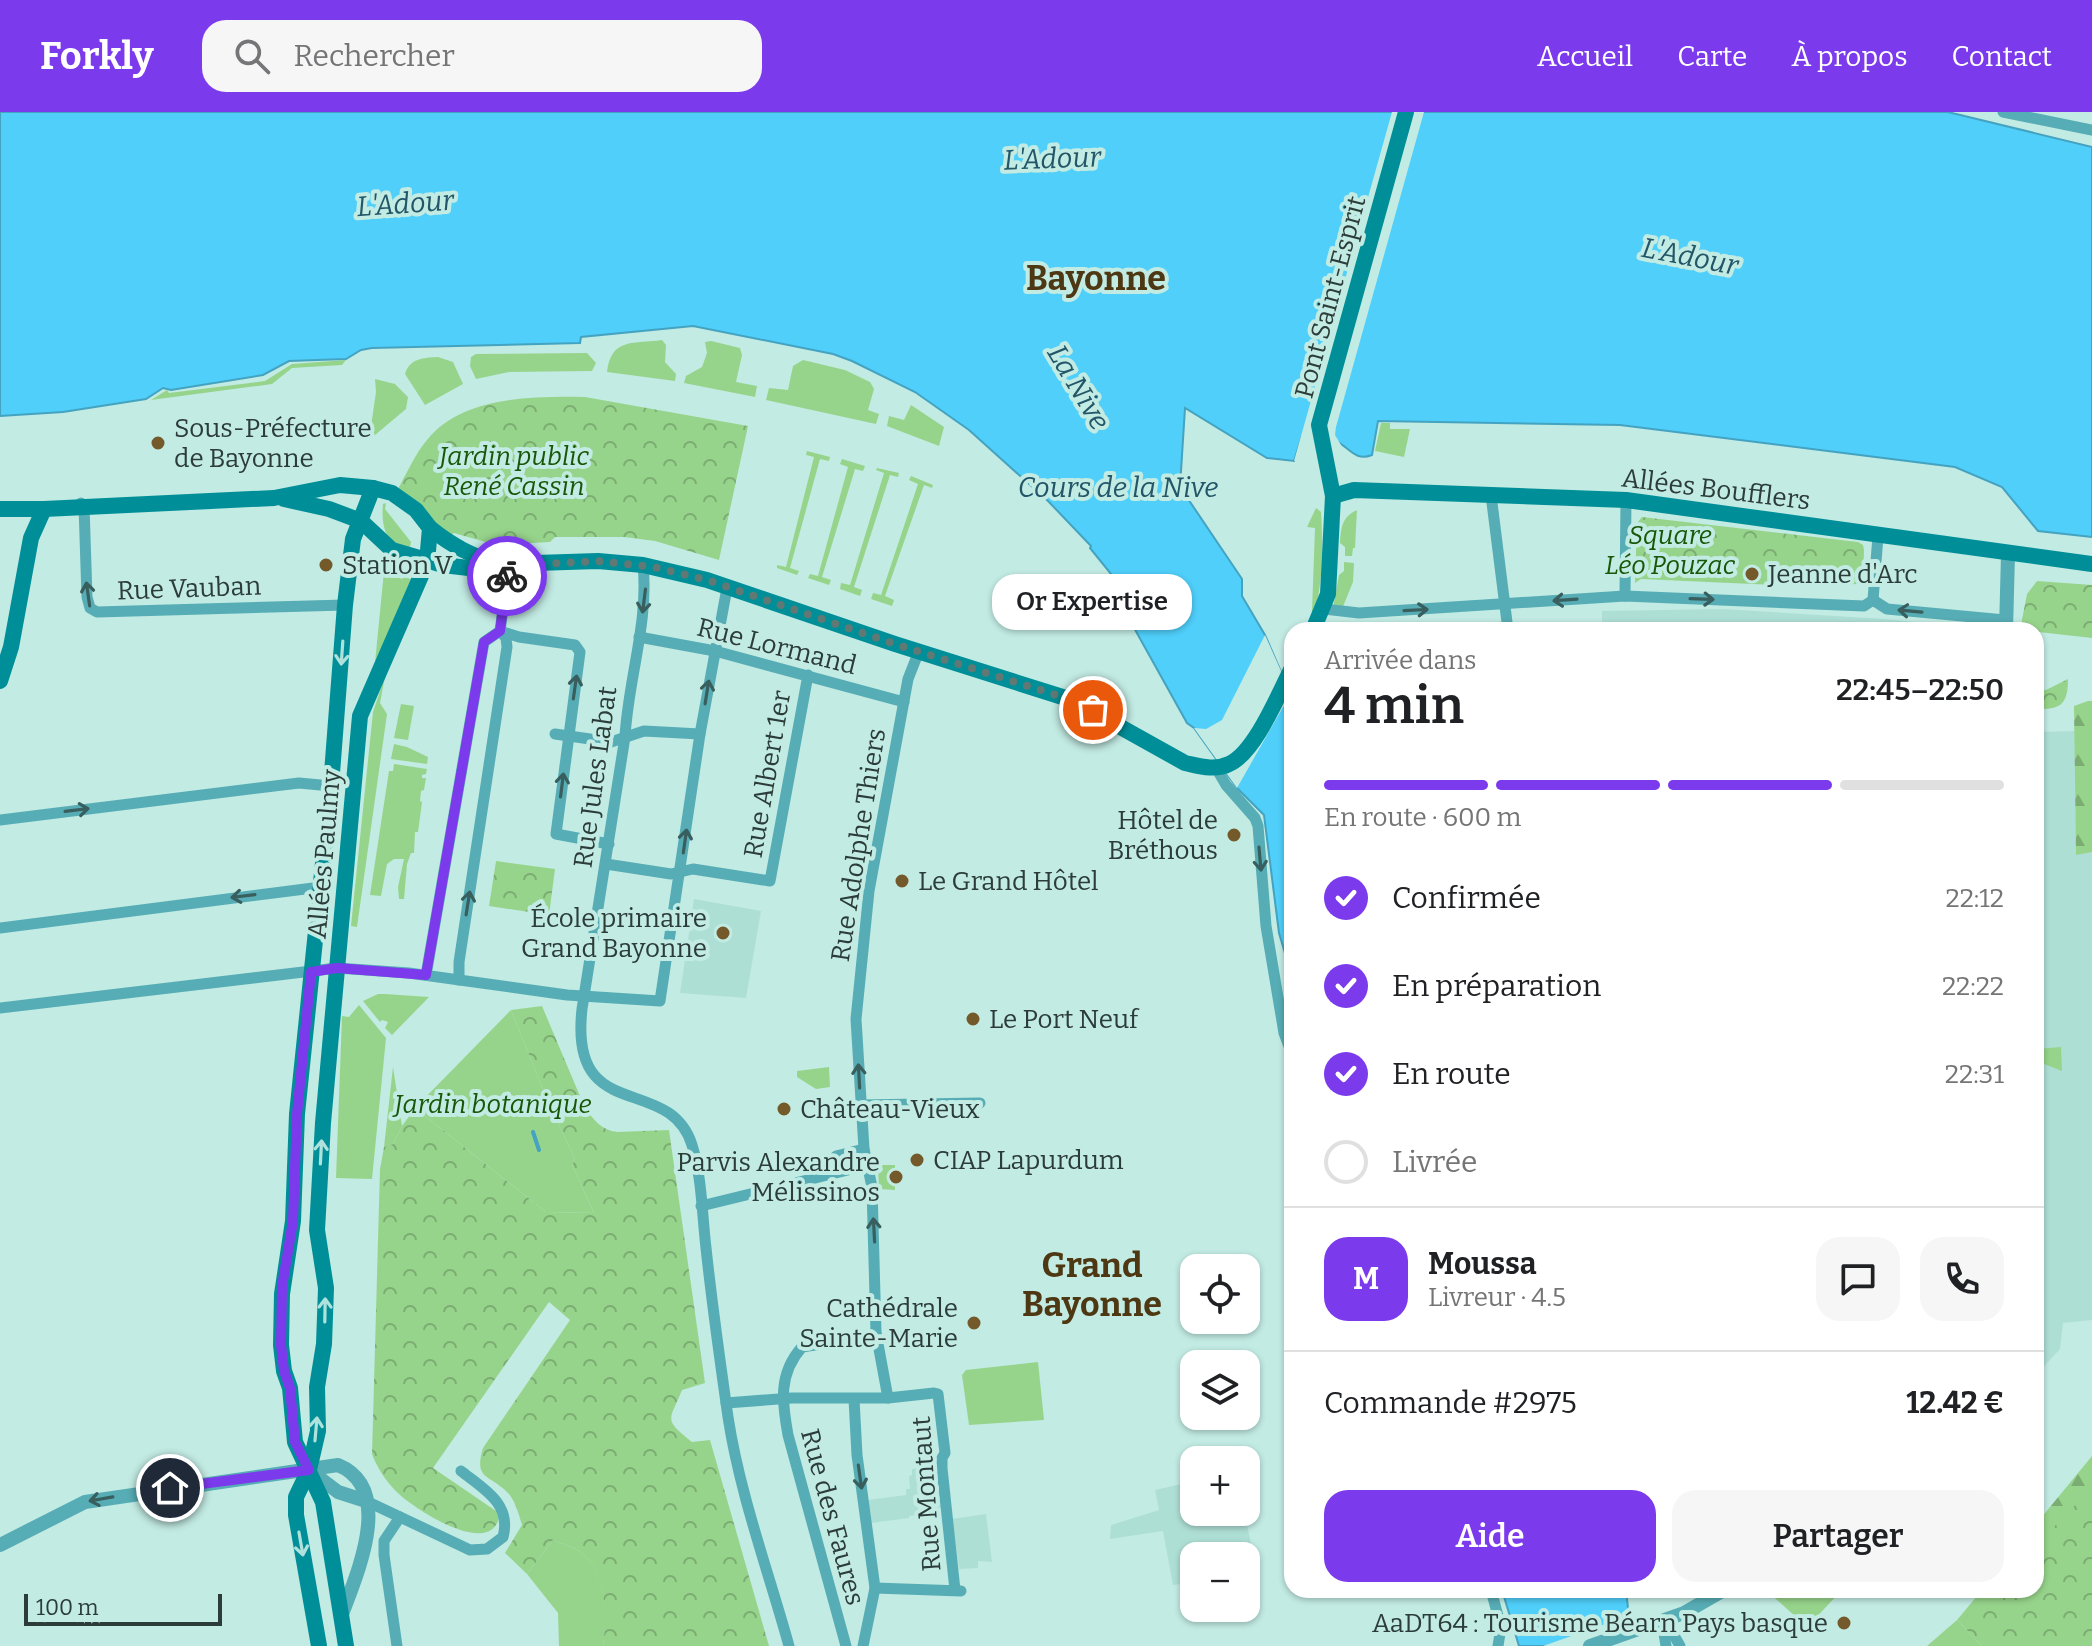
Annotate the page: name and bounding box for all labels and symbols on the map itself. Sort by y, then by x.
water label: L'Adour [1003,140,1103,177]
water label: L'Adour [355,184,456,223]
street label: Pont Saint-Esprit [1289,192,1372,401]
water label: L'Adour [1639,231,1742,282]
district label: Bayonne [1026,258,1166,299]
water label: La Nive [1040,339,1117,436]
place label: Sous-Préfecture de Bayonne [174,413,372,474]
marker: Sous-Préfecture de Bayonne [149,434,167,452]
park label: Jardin public René Cassin [437,441,589,502]
street label: Allées Boufflers [1620,463,1812,516]
water label: Cours de la Nive [1018,471,1218,504]
park label: Square Léo Pouzac [1605,520,1736,581]
courier [467,536,547,616]
place label: Station V [342,550,452,581]
marker: Station V [317,556,335,574]
place label: Jeanne d'Arc [1767,559,1918,590]
marker: Jeanne d'Arc [1743,565,1761,583]
street label: Rue Vauban [116,570,262,607]
callout: Or Expertise [993,574,1193,630]
one-way arrow [80,581,95,607]
one-way arrow [636,587,651,614]
one-way arrow [1688,592,1715,607]
one-way arrow [1552,593,1579,608]
one-way arrow [1402,602,1429,617]
one-way arrow [1897,603,1924,618]
street label: Rue Lormand [694,612,860,681]
one-way arrow [334,639,349,666]
one-way arrow [568,675,583,700]
pin [1059,676,1127,744]
one-way arrow [701,680,716,706]
street label: Rue Jules Labat [567,684,624,870]
street label: Rue Albert 1er [738,687,798,860]
street label: Rue Adolphe Thiers [825,726,892,964]
street label: Allées Paulmy [302,768,347,940]
one-way arrow [555,773,570,798]
one-way arrow [64,803,90,818]
place label: Hôtel de Bréthous [1108,805,1218,866]
marker: Hôtel de Bréthous [1225,826,1243,844]
one-way arrow [678,828,693,854]
one-way arrow [1253,845,1268,872]
place label: Le Grand Hôtel [918,866,1099,897]
marker: Le Grand Hôtel [893,872,911,890]
one-way arrow [230,889,257,904]
one-way arrow [461,891,476,916]
place label: École primaire Grand Bayonne [521,903,707,964]
marker: École primaire Grand Bayonne [714,924,732,942]
place label: Le Port Neuf [989,1004,1140,1035]
marker: Le Port Neuf [964,1010,982,1028]
one-way arrow [851,1063,866,1090]
park label: Jardin botanique [392,1089,592,1120]
place label: Château-Vieux [800,1094,980,1125]
marker: Château-Vieux [775,1100,793,1118]
one-way arrow [314,1139,329,1166]
place label: CIAP Lapurdum [933,1145,1124,1176]
place label: Parvis Alexandre Mélissinos [677,1147,880,1208]
marker: CIAP Lapurdum [908,1151,926,1169]
marker: Parvis Alexandre Mélissinos [887,1168,905,1186]
one-way arrow [866,1217,881,1244]
district label: Grand Bayonne [1022,1245,1162,1325]
place label: Cathédrale Sainte-Marie [799,1293,958,1354]
one-way arrow [318,1297,333,1324]
marker: Cathédrale Sainte-Marie [965,1314,983,1332]
street label: Rue Montaut [906,1415,947,1572]
one-way arrow [309,1416,324,1443]
street label: Rue des Faures [794,1426,871,1609]
pin [136,1454,204,1522]
one-way arrow [853,1464,868,1489]
one-way arrow [88,1492,114,1507]
one-way arrow [295,1531,310,1556]
scale bar [24,1590,222,1626]
place label: AaDT64 : Tourisme Béarn Pays basque [1372,1608,1828,1639]
marker: AaDT64 : Tourisme Béarn Pays basque [1835,1614,1853,1632]

